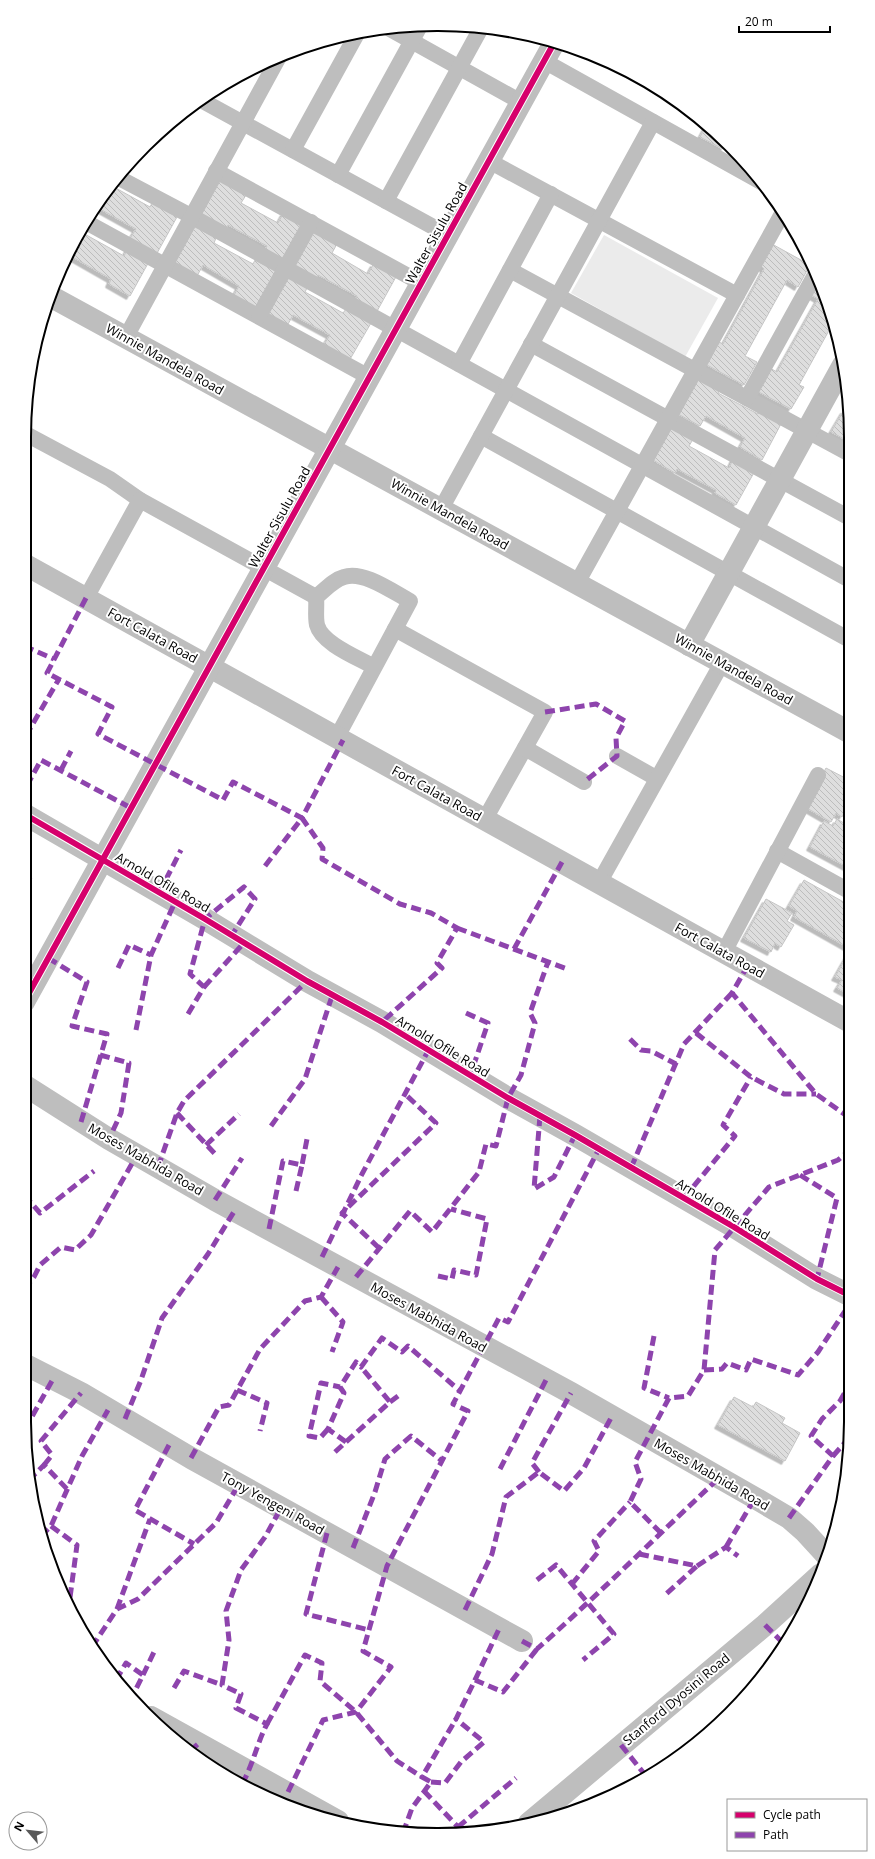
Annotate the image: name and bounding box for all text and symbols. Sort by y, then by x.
scale bar [739,8,830,34]
text: 20 m [745,13,773,30]
street label: Walter Sisulu Road [401,179,471,287]
street label: Winnie Mandela Road [103,319,227,399]
street label: Walter Sisulu Road [244,463,314,571]
street label: Winnie Mandela Road [388,474,512,554]
street label: Fort Calata Road [105,603,201,667]
street label: Winnie Mandela Road [672,629,796,709]
street label: Fort Calata Road [389,761,485,825]
street label: Arnold Ofile Road [112,848,214,916]
street label: Fort Calata Road [672,918,768,982]
street label: Arnold Ofile Road [393,1011,493,1081]
street label: Moses Mabhida Road [85,1119,207,1199]
street label: Arnold Ofile Road [673,1174,773,1244]
street label: Moses Mabhida Road [368,1278,490,1356]
street label: Moses Mabhida Road [651,1434,773,1514]
street label: Tony Yengeni Road [218,1467,328,1539]
street label: Stanford Dyosini Road [619,1649,733,1749]
legend [727,1799,867,1851]
text: Cycle path [763,1806,821,1823]
north arrow [8,1811,48,1851]
text: N [10,1819,27,1834]
text: Path [763,1826,789,1843]

